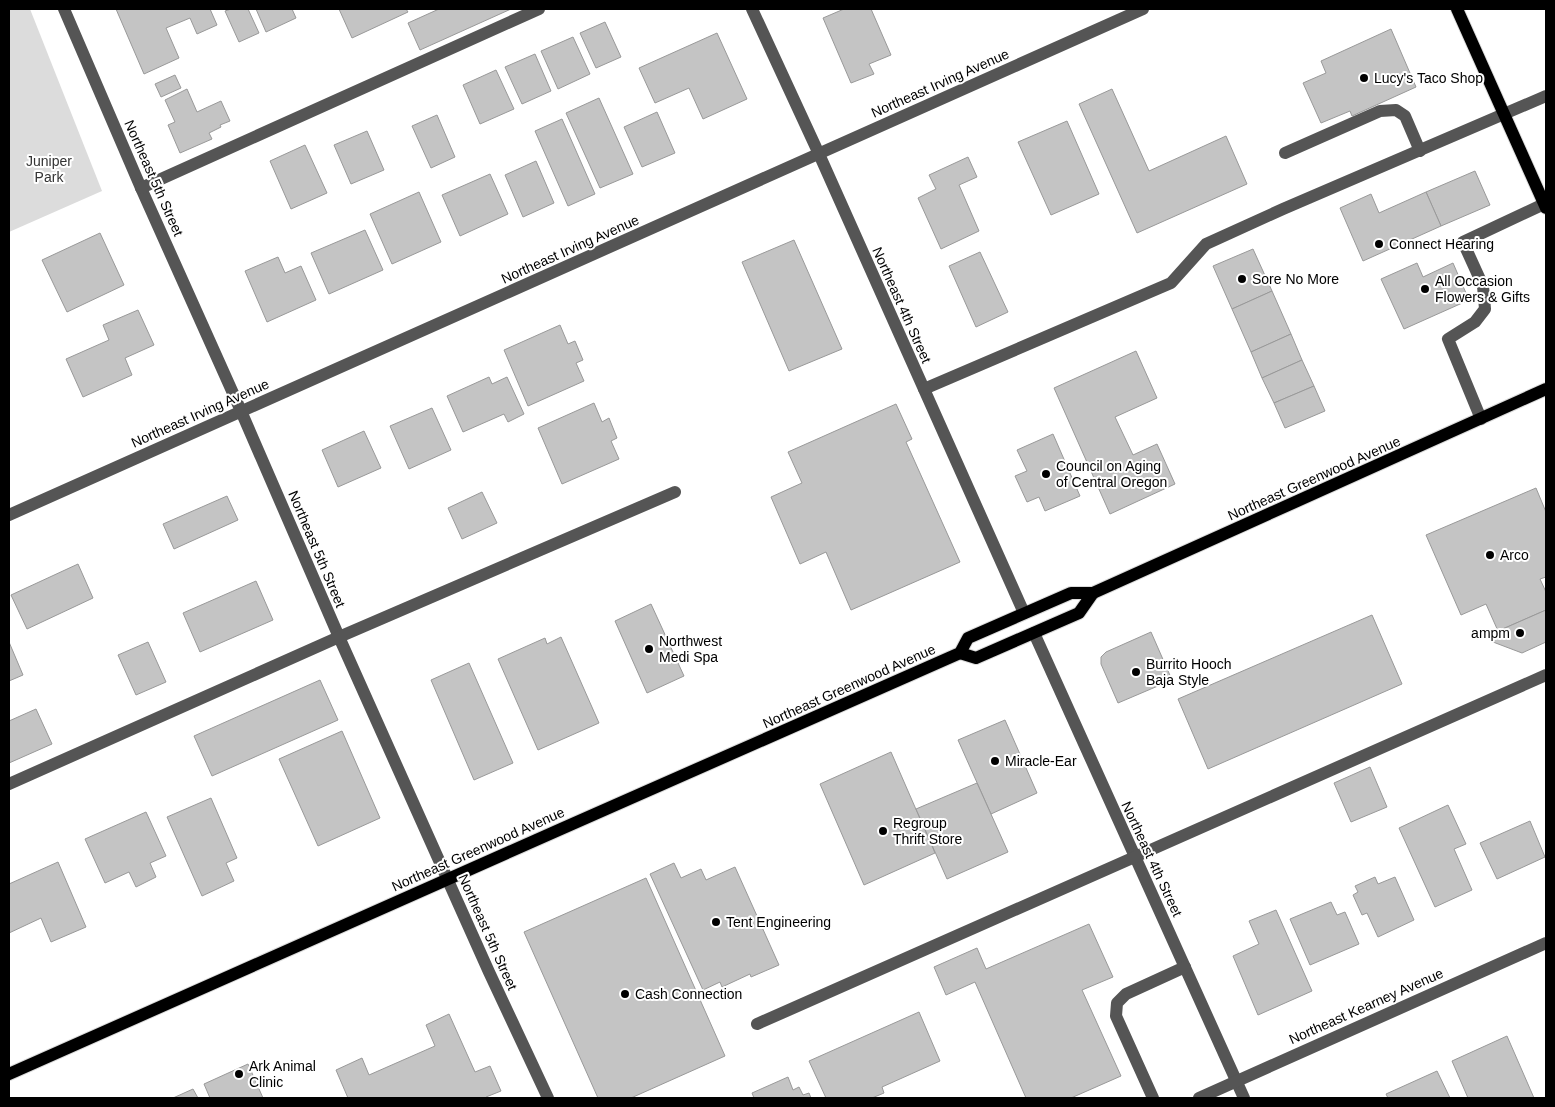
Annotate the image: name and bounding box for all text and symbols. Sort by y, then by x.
street label: Northeast Irving Avenue [869,45,1012,121]
place label: Lucy's Taco Shop [1374,70,1483,86]
marker: Lucy's Taco Shop [1358,72,1370,84]
street label: Northeast 5th Street [121,118,187,239]
park label: Juniper Park [26,153,72,185]
street label: Northeast Irving Avenue [499,211,642,287]
place label: Connect Hearing [1389,236,1494,252]
marker: Connect Hearing [1373,238,1385,250]
street label: Northeast 4th Street [869,245,935,366]
place label: Sore No More [1252,271,1339,287]
marker: Sore No More [1236,273,1248,285]
place label: All Occasion Flowers & Gifts [1435,273,1530,305]
marker: All Occasion Flowers & Gifts [1419,283,1431,295]
street label: Northeast Irving Avenue [129,375,272,451]
street label: Northeast Greenwood Avenue [1225,433,1403,523]
place label: Council on Aging of Central Oregon [1056,458,1167,490]
marker: Council on Aging of Central Oregon [1040,468,1052,480]
street label: Northeast 5th Street [285,488,349,610]
place label: Arco [1500,547,1529,563]
marker: Arco [1484,549,1496,561]
place label: ampm [1471,625,1510,641]
marker: ampm [1514,627,1526,639]
place label: Northwest Medi Spa [659,633,722,665]
street label: Northeast Greenwood Avenue [760,641,938,731]
marker: Northwest Medi Spa [643,643,655,655]
place label: Burrito Hooch Baja Style [1146,656,1232,688]
marker: Burrito Hooch Baja Style [1130,666,1142,678]
place label: Miracle-Ear [1005,753,1077,769]
marker: Miracle-Ear [989,755,1001,767]
street label: Northeast 4th Street [1118,799,1186,919]
street label: Northeast Greenwood Avenue [389,804,567,894]
place label: Regroup Thrift Store [893,815,962,847]
marker: Regroup Thrift Store [877,825,889,837]
street label: Northeast 5th Street [455,872,521,993]
place label: Tent Engineering [726,914,831,930]
marker: Tent Engineering [710,916,722,928]
street label: Northeast Kearney Avenue [1286,965,1446,1047]
place label: Cash Connection [635,986,742,1002]
marker: Cash Connection [619,988,631,1000]
place label: Ark Animal Clinic [249,1058,316,1090]
marker: Ark Animal Clinic [233,1068,245,1080]

